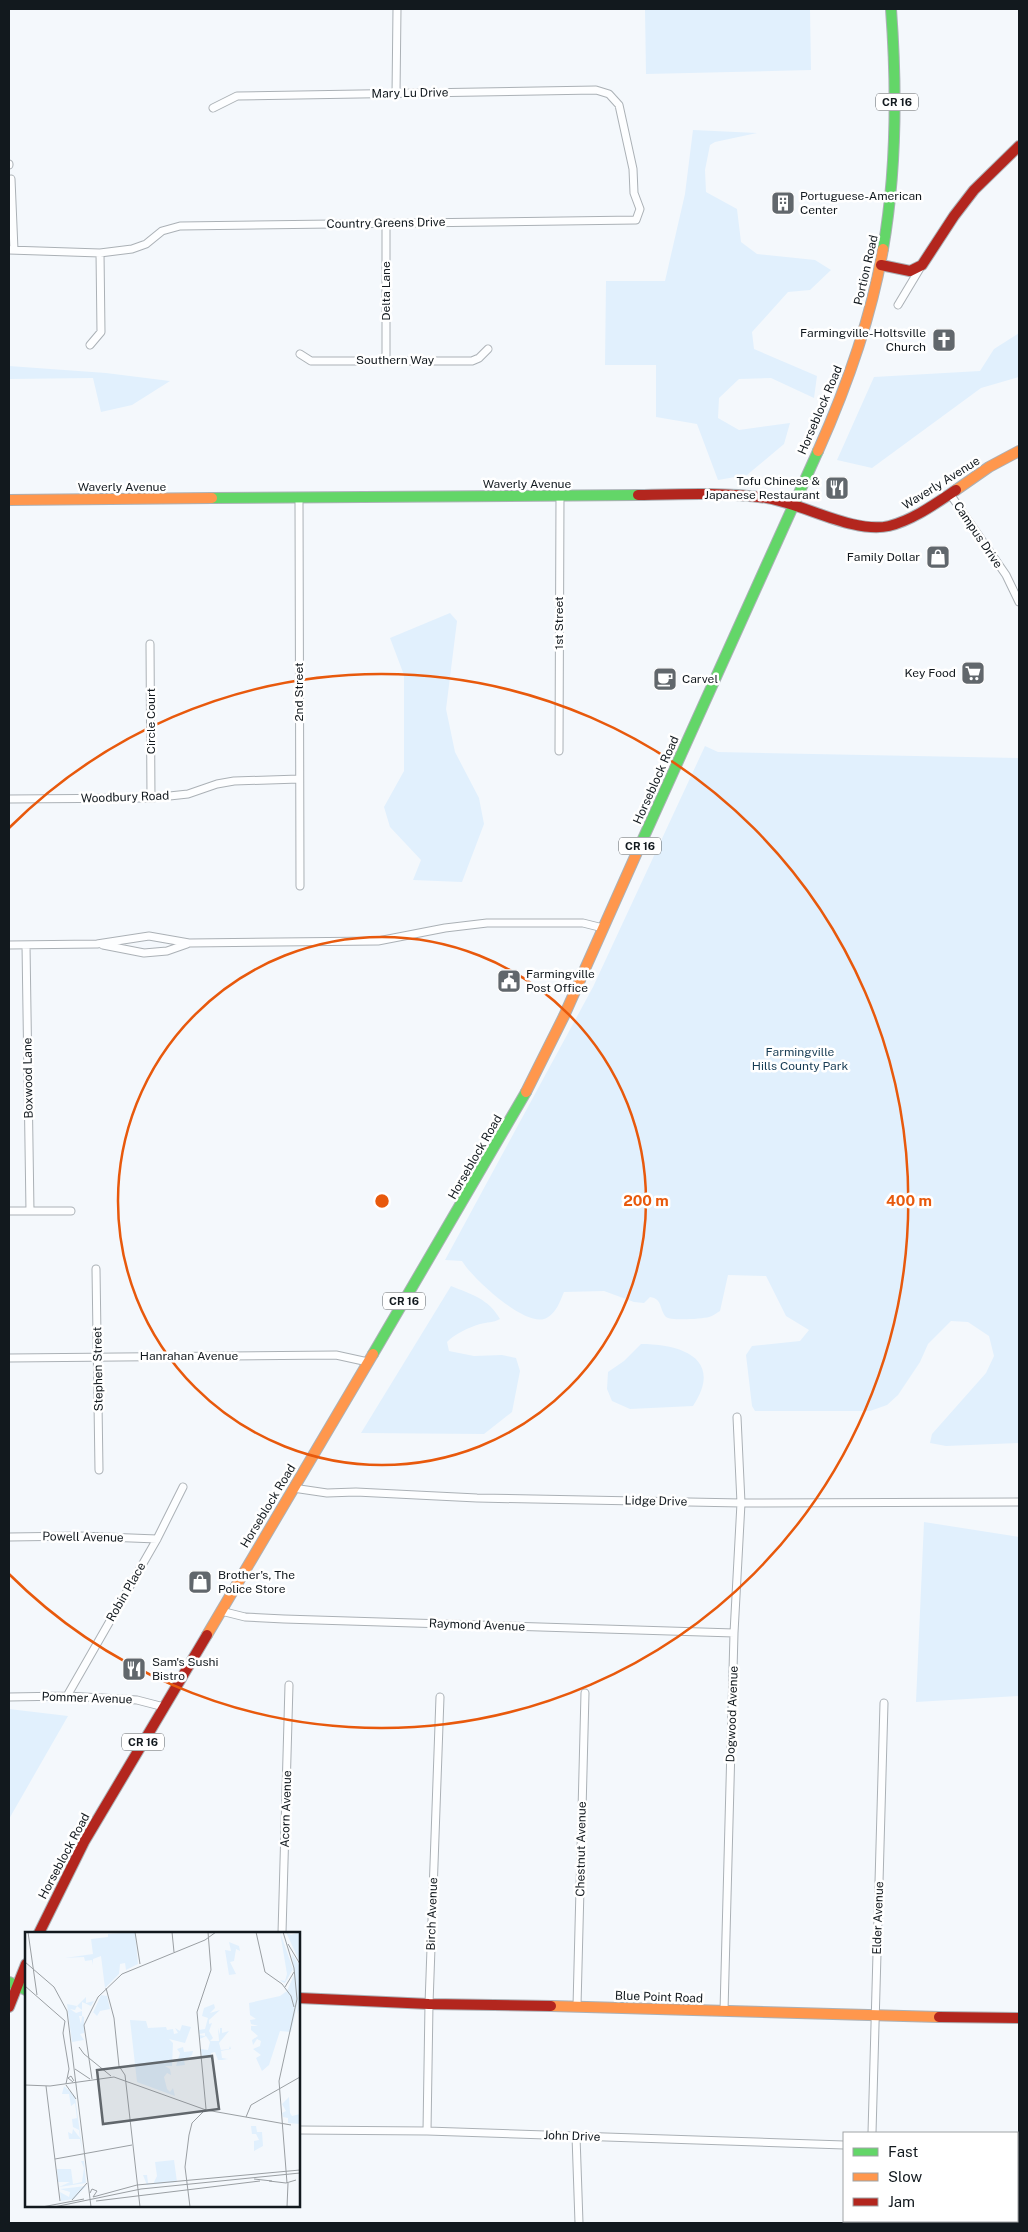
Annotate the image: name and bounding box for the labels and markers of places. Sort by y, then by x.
place label: Portuguese-American Center [800,189,922,217]
building icon: Portuguese-American Center [770,190,796,216]
place label: Farmingville-Holtsville Church [800,326,926,354]
church icon: Farmingville-Holtsville Church [931,327,957,353]
place label: Tofu Chinese & Japanese Restaurant [704,474,820,502]
restaurant icon: Tofu Chinese & Japanese Restaurant [824,475,850,501]
shop icon: Family Dollar [925,544,951,570]
place label: Family Dollar [847,550,920,564]
supermarket icon: Key Food [960,660,986,686]
cafe icon: Carvel [652,666,678,692]
place label: Key Food [904,666,956,680]
place label: Carvel [682,672,718,686]
place label: Farmingville Post Office [526,967,595,995]
public building icon: Farmingville Post Office [496,968,522,994]
centre of rings [373,1192,391,1210]
place label: Brother's, The Police Store [218,1568,295,1596]
shop icon: Brother's, The Police Store [187,1569,213,1595]
place label: Sam's Sushi Bistro [152,1655,218,1683]
restaurant icon: Sam's Sushi Bistro [121,1656,147,1682]

